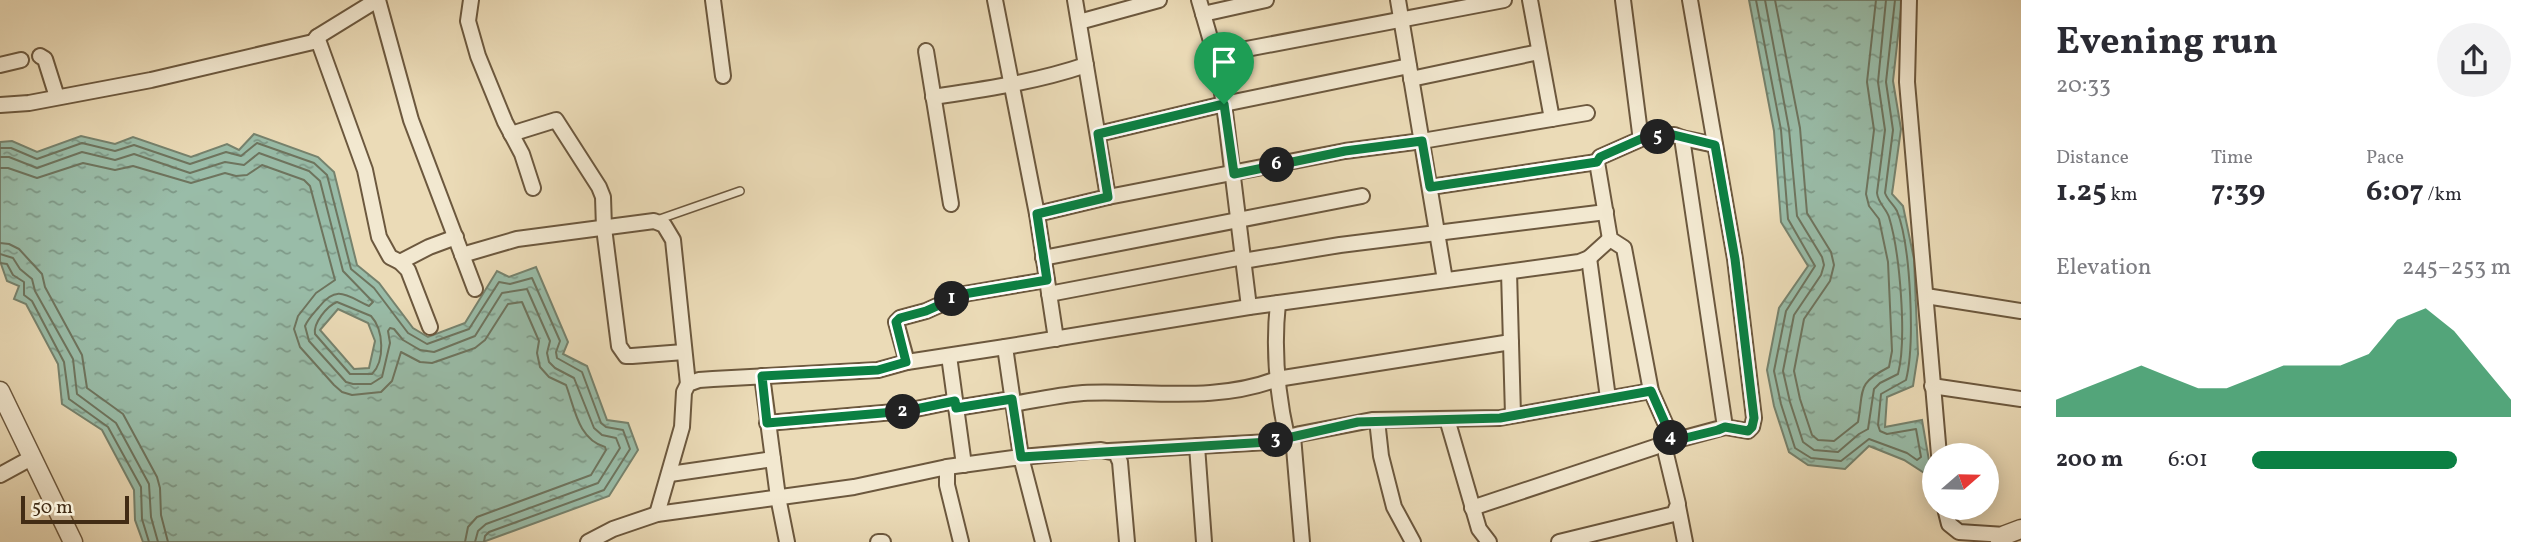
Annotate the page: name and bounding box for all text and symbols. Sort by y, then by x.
text: Evening run [2056,17,2278,70]
button: share [2437,23,2511,97]
pin [1194,32,1254,104]
icon: arrive [1205,43,1243,81]
text: 20:33 [2056,70,2111,102]
pin: 5 [1640,120,1676,154]
text: 5 [1653,123,1662,149]
text: Distance [2056,145,2129,171]
text: Time [2211,145,2253,171]
text: Pace [2366,145,2404,171]
pin: 6 [1260,148,1294,182]
text: 6 [1271,151,1282,177]
text: 1.25 [2056,171,2107,213]
text: 7:39 [2211,171,2265,213]
text: 6:07 [2366,171,2424,213]
text: km [2107,182,2138,208]
text: /km [2424,182,2462,208]
text: Elevation [2056,252,2152,284]
text: 245–253 m [2402,252,2511,284]
pin: 1 [934,282,970,316]
text: 1 [948,285,955,311]
pin: 2 [886,394,920,430]
text: 2 [898,398,907,424]
pin: 4 [1654,420,1688,456]
pin: 3 [1258,422,1294,458]
text: 4 [1665,424,1676,450]
text: 3 [1271,426,1280,452]
north arrow [1922,443,1998,520]
map controls [1922,443,1999,520]
text: 200 m [2056,444,2123,476]
text: 6:01 [2168,444,2208,476]
scale bar [21,493,130,525]
text: 50 m [32,495,73,521]

